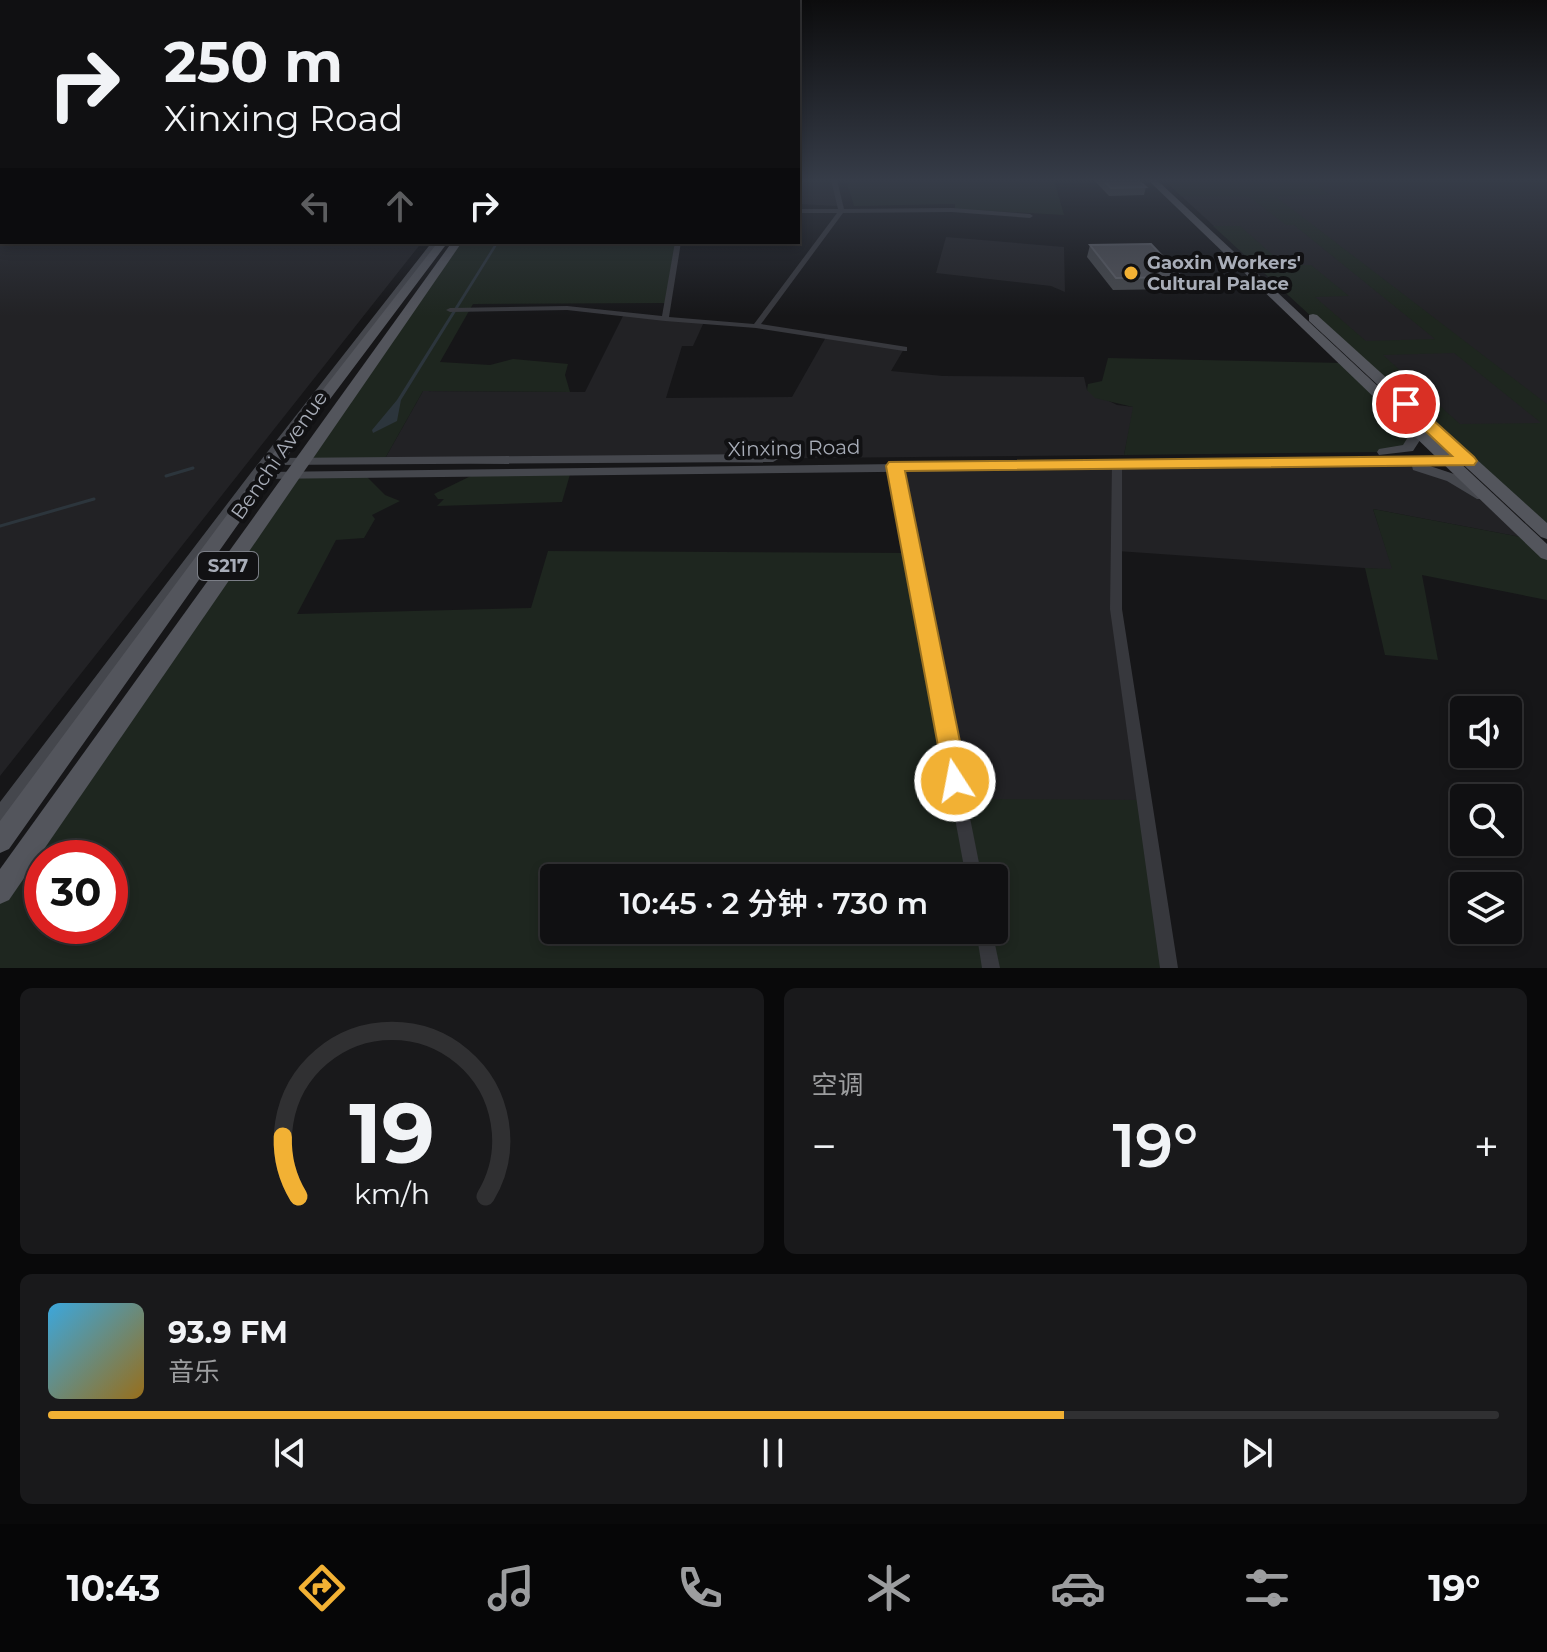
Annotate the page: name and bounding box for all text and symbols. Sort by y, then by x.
text: 250 m [164,28,343,96]
icon: right [32,32,136,136]
text: Xinxing Road [164,96,403,140]
icon: left [294,184,338,228]
icon: ahead [378,184,422,228]
icon: right [462,184,506,228]
place label: Gaoxin Workers' Cultural Palace [1147,252,1301,295]
marker: Gaoxin Workers' Cultural Palace [1122,264,1140,282]
pin [1372,370,1440,438]
icon: arrive [1384,382,1428,426]
street label: Benchi Avenue [226,386,332,524]
street label: Xinxing Road [727,435,861,461]
road number: S217 [198,552,258,580]
map controls [1450,696,1522,944]
button: sound [1450,696,1522,768]
position arrow [913,739,997,823]
button: search [1450,784,1522,856]
speed limit sign: 30 [24,840,128,944]
button: layers [1450,872,1522,944]
text: 10:45 · 2 分钟 · 730 m [620,885,928,922]
text: 空调 [812,1069,864,1101]
text: 19 [349,1082,435,1184]
text: 19° [1112,1109,1198,1182]
text: − [812,1119,837,1173]
text: + [1474,1119,1499,1173]
text: km/h [354,1176,430,1211]
text: 93.9 FM [168,1314,288,1351]
text: 音乐 [168,1356,220,1388]
icon: previous [268,1431,312,1475]
icon: pause [751,1431,795,1475]
icon: next [1235,1431,1279,1475]
icon: directions [294,1560,350,1616]
icon: music [483,1560,539,1616]
icon: phone [672,1560,728,1616]
icon: climate [861,1560,917,1616]
icon: car [1050,1560,1106,1616]
icon: filters [1239,1560,1295,1616]
text: 10:43 [67,1566,160,1610]
text: 19° [1428,1566,1480,1610]

